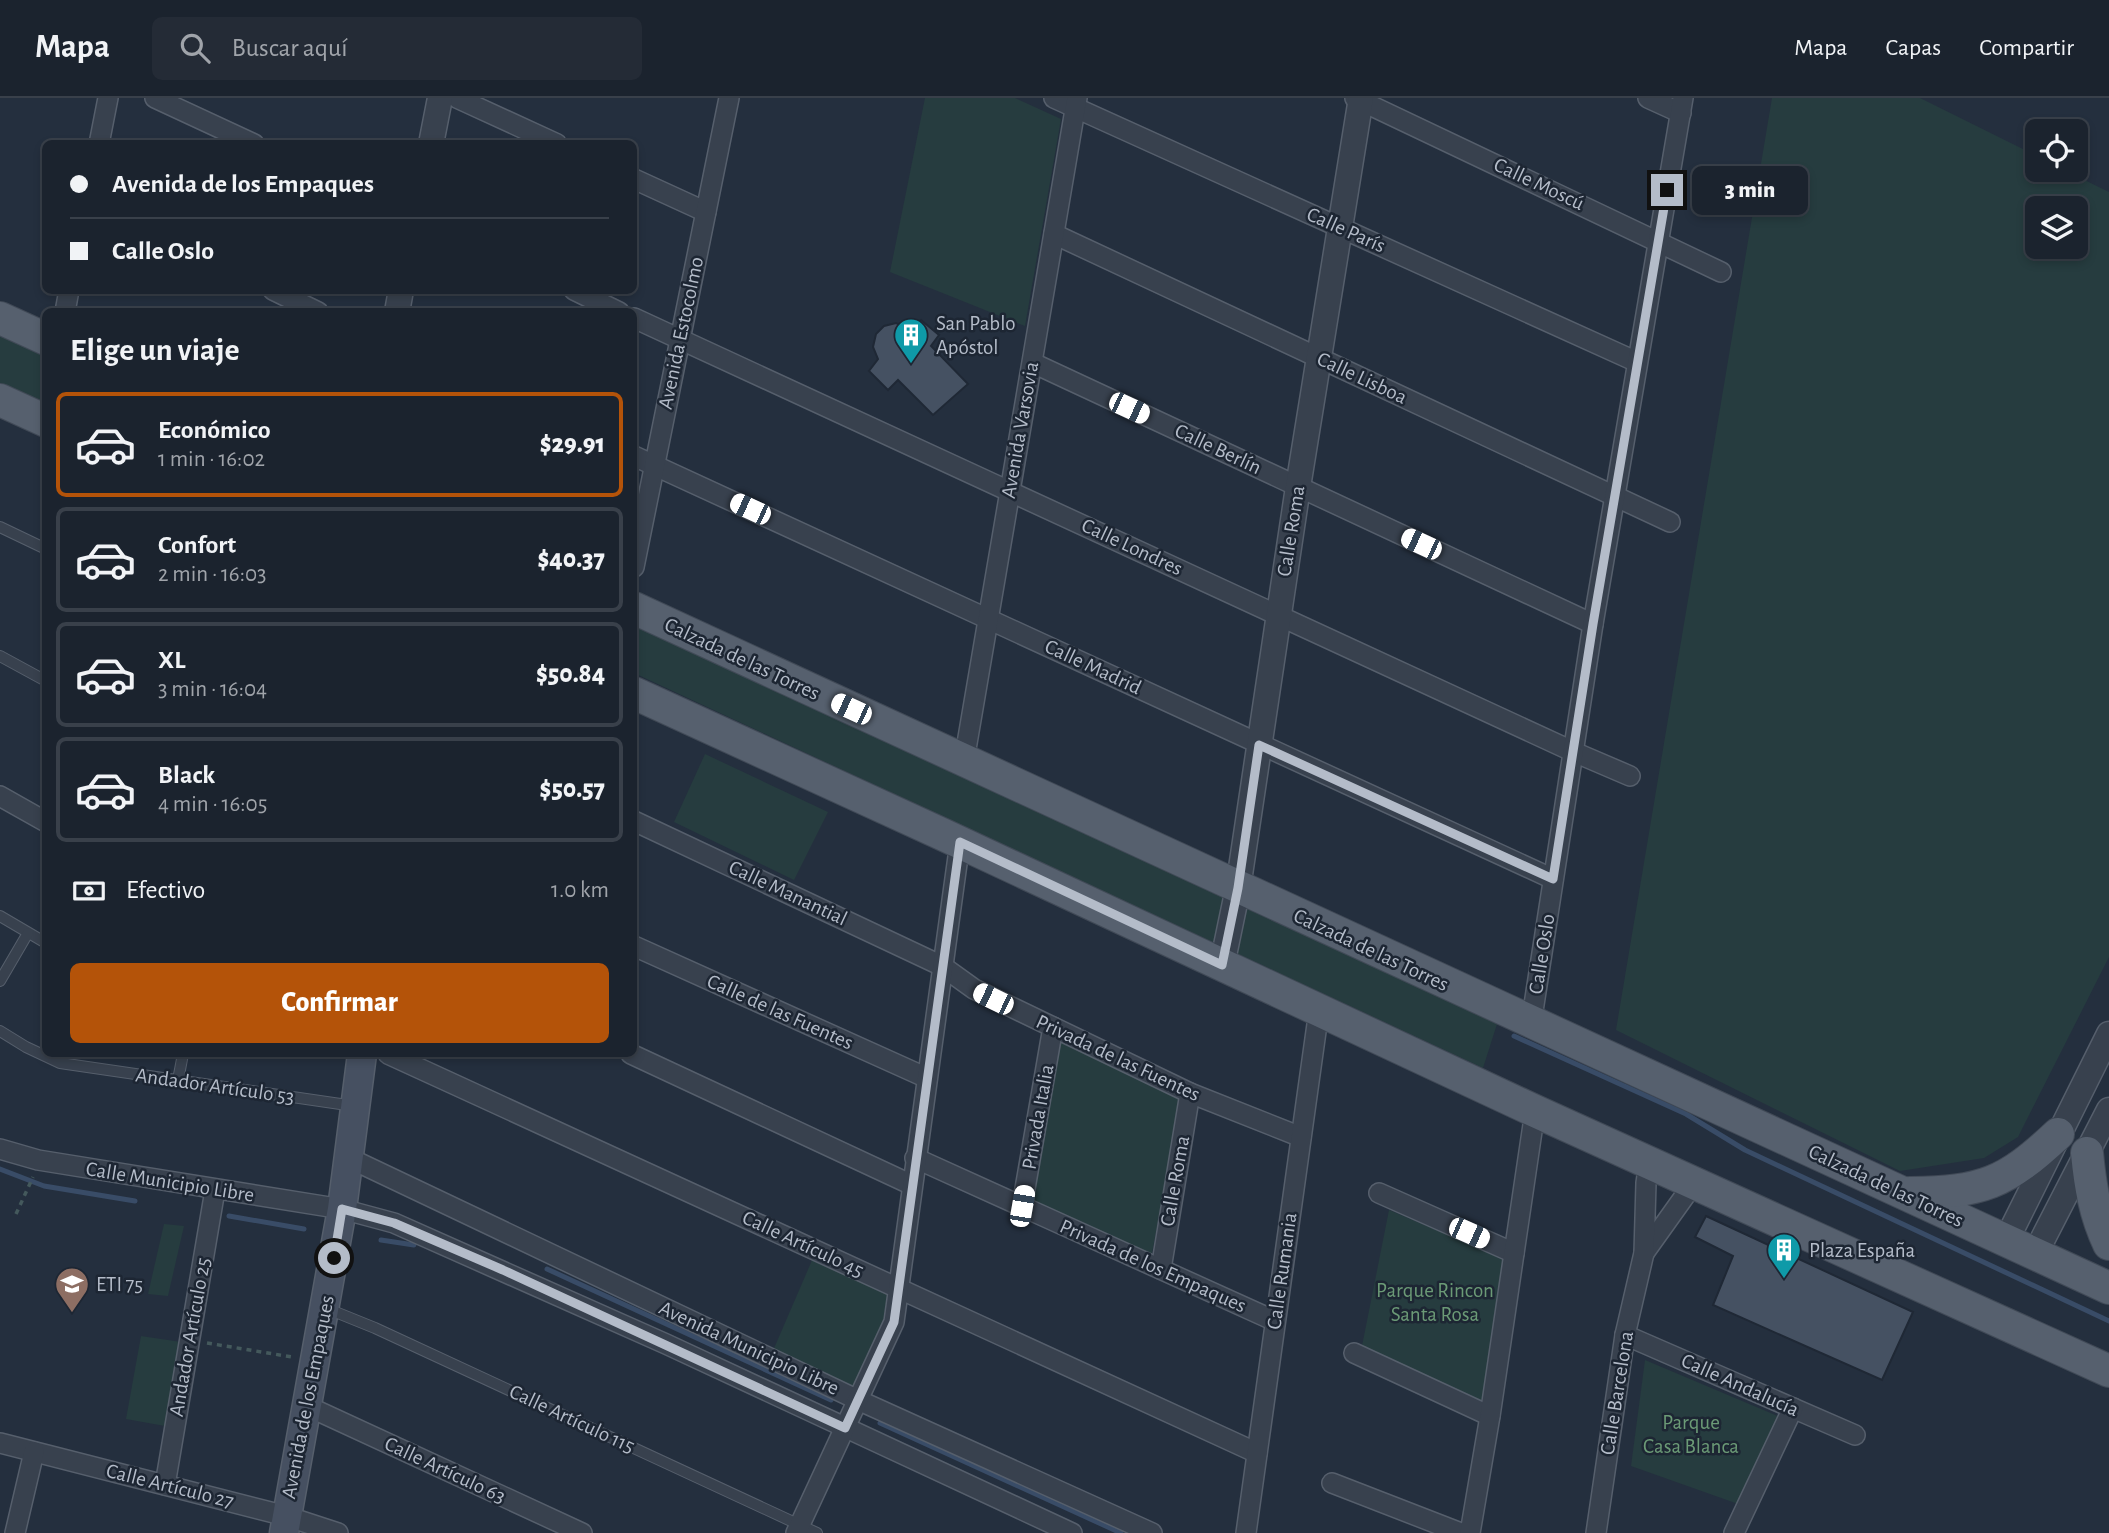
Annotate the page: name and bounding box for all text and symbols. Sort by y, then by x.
search box [152,17,642,80]
icon: search [176,29,214,67]
text: Mapa [35,31,110,64]
text: Buscar aquí [232,35,348,61]
text: Mapa [1794,36,1847,60]
text: Capas [1885,36,1941,60]
text: Compartir [1979,36,2074,60]
map controls [2025,119,2088,259]
button: locate [2025,119,2088,182]
street label: Calle Moscú [1491,154,1588,214]
callout: 3 min [1692,166,1807,214]
text: Avenida de los Empaques [112,171,374,197]
route end [1651,174,1683,206]
text: 3 min [1725,179,1775,202]
button: layers [2025,196,2088,259]
street label: Calle París [1304,203,1388,257]
text: Calle Oslo [112,238,214,264]
street label: Avenida Estocolmo [655,255,707,411]
place label: San Pablo Apóstol [936,313,1016,358]
building icon: San Pablo Apóstol [892,316,930,365]
text: Elige un viaje [70,334,240,366]
street label: Calle Lisboa [1314,348,1410,408]
street label: Avenida Varsovia [998,360,1042,500]
car [1106,390,1153,426]
icon: car [74,413,137,476]
text: Económico [158,417,271,443]
street label: Calle Berlín [1172,420,1264,478]
text: $29.91 [540,431,605,457]
text: 1 min · 16:02 [158,448,265,471]
street label: Calle Roma [1273,484,1309,578]
car [727,491,774,527]
street label: Calle Londres [1078,515,1186,579]
car [1398,526,1445,562]
icon: car [74,528,137,591]
text: Confort [158,532,236,558]
text: $40.37 [537,546,605,572]
text: 2 min · 16:03 [158,563,267,586]
street label: Calzada de las Torres [661,614,823,704]
street label: Calle Madrid [1042,636,1145,699]
icon: car [74,643,137,706]
text: XL [158,647,185,673]
text: $50.84 [536,661,605,687]
text: 3 min · 16:04 [158,678,267,701]
car [828,691,875,727]
icon: car [74,758,137,821]
text: Black [158,762,215,788]
text: $50.57 [539,776,605,802]
text: 4 min · 16:05 [158,793,267,816]
street label: Calle Manantial [726,856,850,930]
icon: cash [70,872,108,910]
text: Efectivo [126,877,205,903]
text: 1.0 km [551,879,609,902]
street label: Calzada de las Torres [1290,905,1452,995]
street label: Calle Oslo [1525,912,1559,996]
button: Confirmar [70,963,609,1043]
street label: Calle de las Fuentes [704,970,856,1054]
car [970,980,1017,1018]
street label: Privada de las Fuentes [1033,1011,1203,1105]
street label: Privada Italia [1018,1062,1058,1171]
street label: Andador Artículo 53 [134,1064,296,1108]
street label: Calle Roma [1157,1134,1193,1228]
street label: Calzada de las Torres [1805,1141,1967,1231]
street label: Calle Municipio Libre [84,1158,256,1206]
car [1009,1183,1036,1229]
street label: Calle Artículo 45 [739,1207,867,1281]
street label: Calle Rumania [1263,1211,1301,1331]
street label: Privada de los Empaques [1057,1215,1249,1317]
car [1446,1215,1493,1251]
building icon: Plaza España [1765,1231,1803,1280]
place label: Plaza España [1809,1240,1916,1261]
route start [318,1242,350,1274]
street label: Andador Artículo 25 [166,1256,214,1418]
school or university icon: ETI 75 [53,1265,91,1314]
place label: ETI 75 [96,1274,143,1295]
park label: Parque Rincon Santa Rosa [1376,1280,1494,1325]
street label: Avenida de los Empaques [278,1294,338,1500]
street label: Avenida Municipio Libre [656,1297,842,1399]
street label: Calle Barcelona [1597,1329,1637,1457]
street label: Calle Andalucía [1678,1350,1802,1420]
street label: Calle Artículo 115 [506,1381,638,1457]
park label: Parque Casa Blanca [1643,1412,1739,1457]
street label: Calle Artículo 63 [381,1433,509,1507]
street label: Calle Artículo 27 [104,1460,236,1512]

